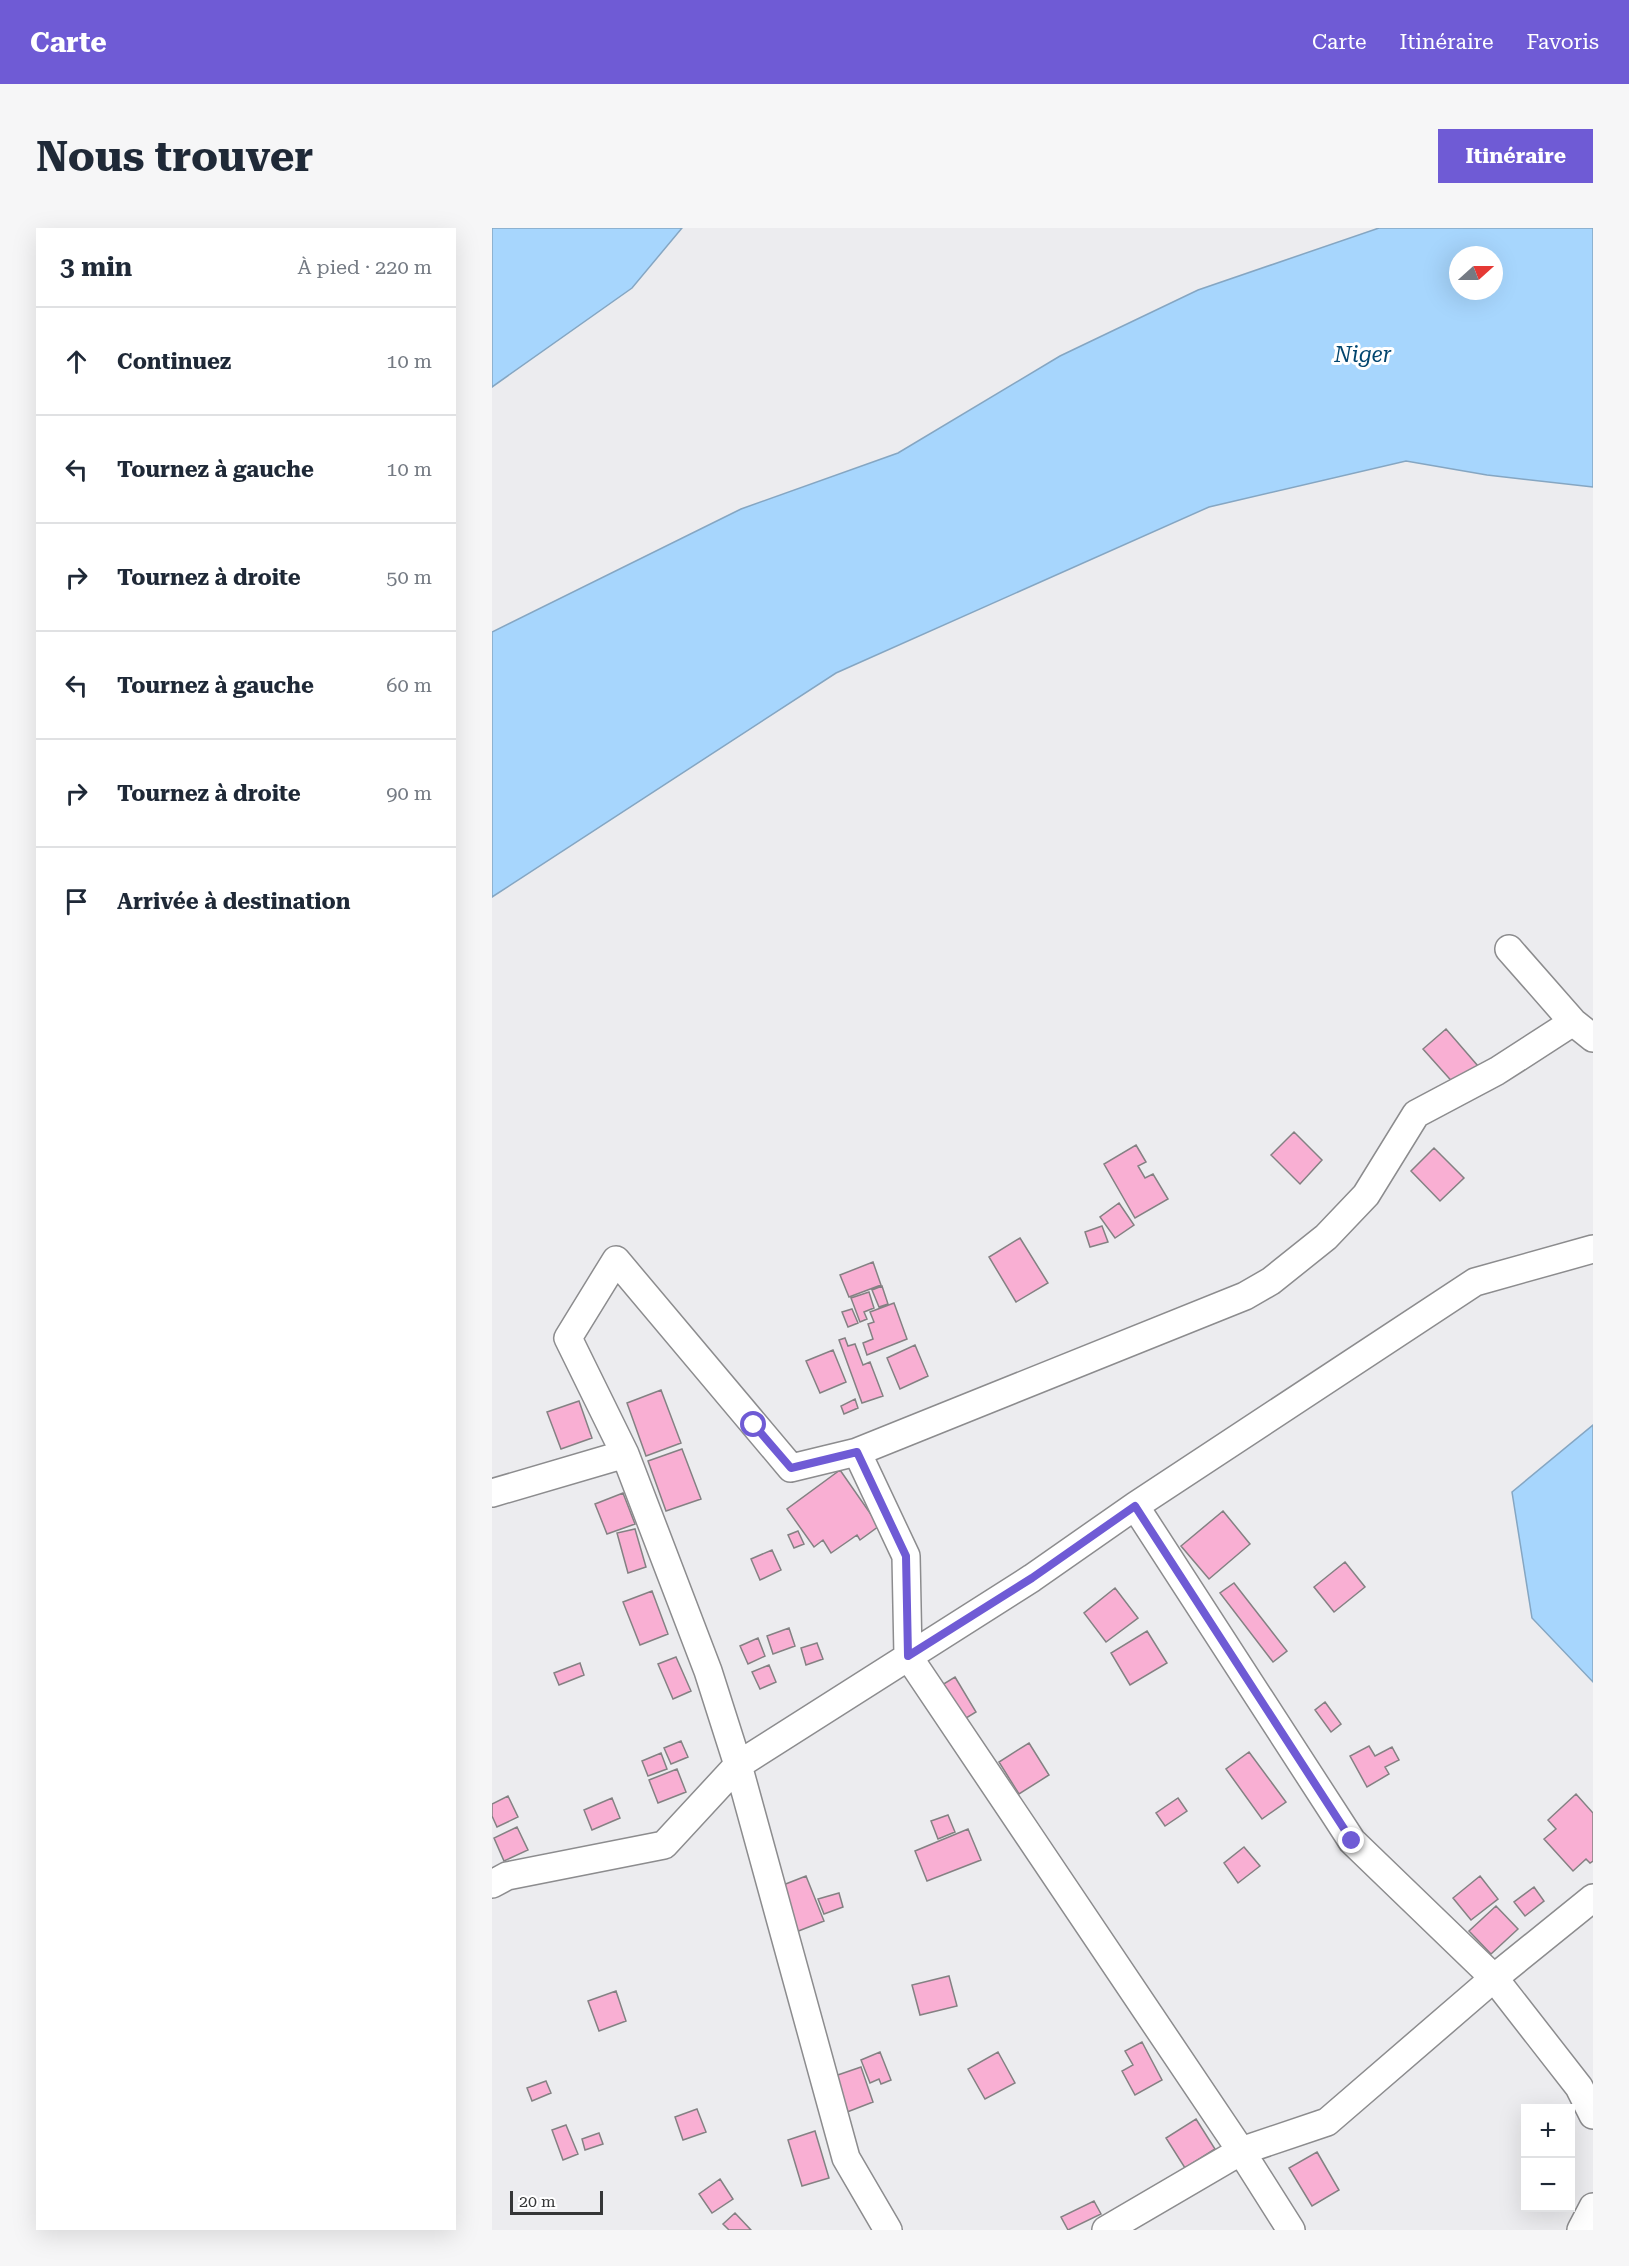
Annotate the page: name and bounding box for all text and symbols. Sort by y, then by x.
text: Carte [30,26,107,59]
text: Carte [1312,30,1367,54]
text: Itinéraire [1400,30,1494,54]
text: Favoris [1527,30,1599,54]
button: Itinéraire [1438,129,1593,183]
text: Nous trouver [36,132,313,181]
north arrow [1449,246,1503,300]
text: 3 min [60,252,132,282]
text: À pied · 220 m [298,255,432,279]
water label: Niger [1333,342,1392,367]
icon: ahead [60,345,93,378]
text: Continuez [117,349,231,374]
text: 10 m [386,349,432,373]
icon: left [60,453,93,486]
text: Tournez à gauche [117,457,314,482]
text: 10 m [386,457,432,481]
icon: right [60,561,93,594]
text: Tournez à droite [117,565,301,590]
text: 50 m [386,565,432,589]
icon: left [60,669,93,702]
text: Tournez à gauche [117,673,314,698]
text: 60 m [386,673,432,697]
icon: right [60,777,93,810]
text: Tournez à droite [117,781,301,806]
text: 90 m [386,781,432,805]
icon: arrive [60,885,93,918]
text: Arrivée à destination [117,889,351,914]
route start [740,1411,766,1437]
route end [1338,1827,1364,1853]
map controls [1521,2104,1575,2212]
button: + [1521,2104,1575,2158]
button: − [1521,2158,1575,2212]
scale bar [510,2188,603,2216]
text: 20 m [519,2192,556,2211]

